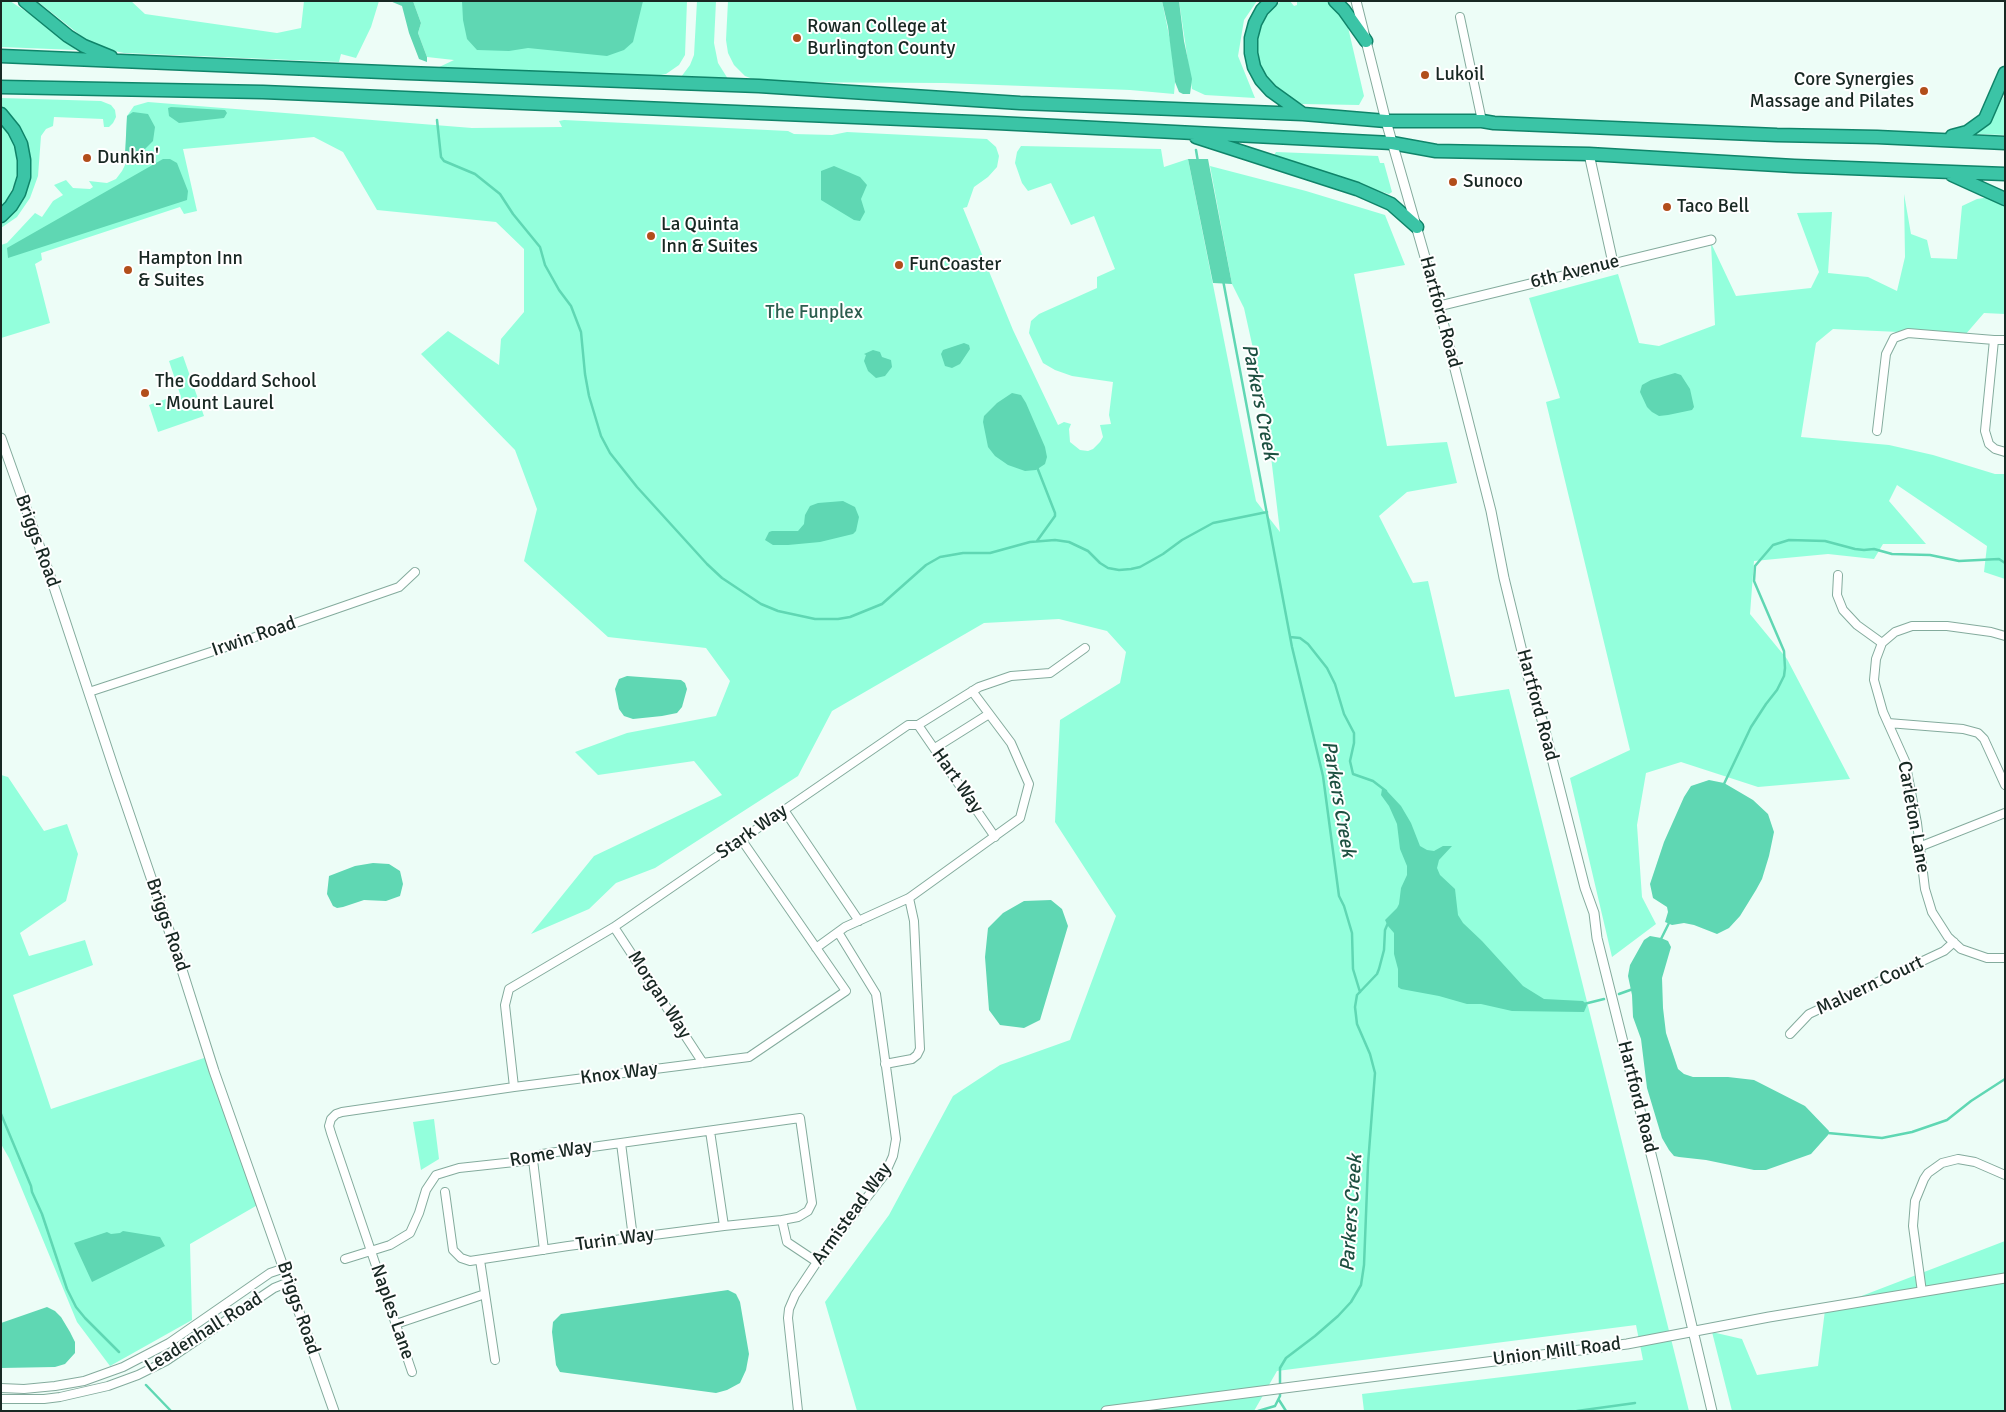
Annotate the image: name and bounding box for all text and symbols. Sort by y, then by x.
place label: Rowan College at Burlington County [807,16,955,60]
marker: Rowan College at Burlington County [791,32,803,44]
place label: Lukoil [1435,64,1485,86]
marker: Lukoil [1419,69,1431,81]
place label: Core Synergies Massage and Pilates [1750,69,1914,113]
marker: Core Synergies Massage and Pilates [1918,85,1930,97]
place label: Dunkin' [97,147,159,169]
marker: Dunkin' [81,152,93,164]
place label: Sunoco [1463,171,1523,193]
marker: Sunoco [1447,176,1459,188]
place label: Taco Bell [1677,196,1749,218]
marker: Taco Bell [1661,201,1673,213]
place label: La Quinta Inn & Suites [661,214,758,258]
marker: La Quinta Inn & Suites [645,230,657,242]
place label: Hampton Inn & Suites [138,248,243,292]
street label: 6th Avenue [1528,250,1622,294]
place label: FunCoaster [909,254,1001,276]
street label: Hartford Road [1414,254,1466,370]
marker: FunCoaster [893,259,905,271]
marker: Hampton Inn & Suites [122,264,134,276]
park label: The Funplex [765,302,863,324]
water label: Parkers Creek [1236,342,1282,462]
place label: The Goddard School - Mount Laurel [155,371,317,415]
marker: The Goddard School - Mount Laurel [139,387,151,399]
street label: Briggs Road [10,492,64,590]
street label: Irwin Road [209,612,299,662]
street label: Hartford Road [1511,647,1563,763]
water label: Parkers Creek [1316,739,1360,859]
street label: Hart Way [926,744,988,818]
street label: Carleton Lane [1892,759,1934,875]
street label: Stark Way [712,799,792,865]
street label: Briggs Road [140,875,194,975]
street label: Morgan Way [622,947,696,1043]
street label: Malvern Court [1813,951,1927,1021]
street label: Hartford Road [1612,1039,1662,1155]
street label: Knox Way [579,1058,659,1090]
street label: Rome Way [508,1136,594,1172]
water label: Parkers Creek [1336,1153,1368,1273]
street label: Armistead Way [807,1158,897,1270]
street label: Turin Way [574,1223,656,1257]
street label: Briggs Road [271,1258,325,1358]
street label: Naples Lane [365,1261,419,1363]
street label: Leadenhall Road [141,1288,267,1378]
street label: Union Mill Road [1492,1333,1622,1371]

